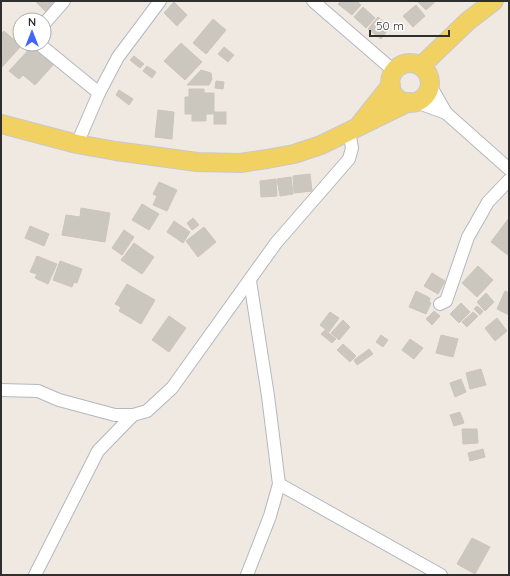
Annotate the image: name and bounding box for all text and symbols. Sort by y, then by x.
north arrow [12,12,52,52]
scale bar [370,12,449,38]
text: N [28,15,36,29]
text: 50 m [376,18,404,33]

